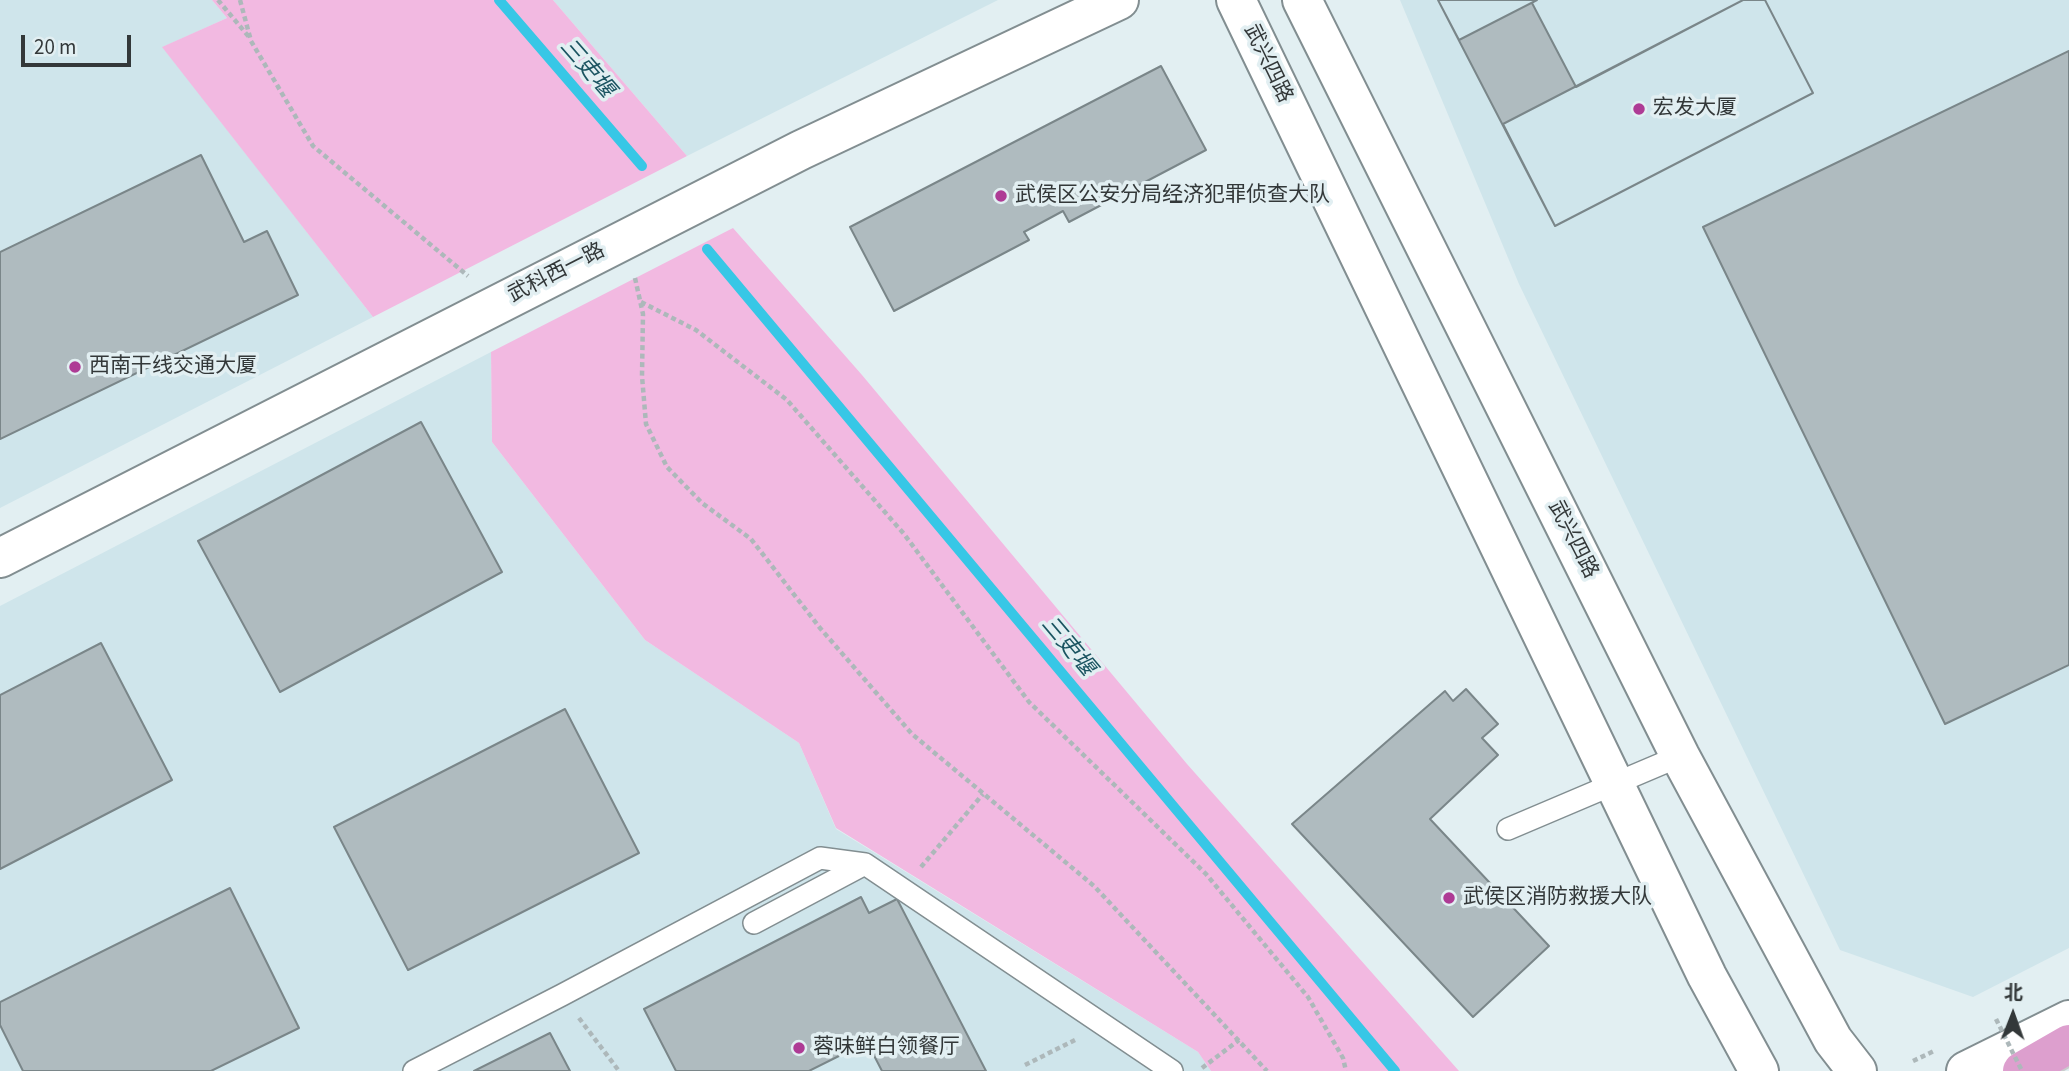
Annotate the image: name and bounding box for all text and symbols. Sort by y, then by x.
scale bar [24,21,135,65]
street label: 武兴四路 [1237,21,1297,107]
text: 20 m [34,32,76,62]
water label: 三吏堰 [553,34,619,104]
place label: 宏发大厦 [1653,96,1737,122]
marker: 宏发大厦 [1631,101,1647,117]
place label: 武侯区公安分局经济犯罪侦查大队 [1015,183,1330,209]
marker: 武侯区公安分局经济犯罪侦查大队 [993,188,1009,204]
street label: 武科西一路 [505,239,609,309]
place label: 西南干线交通大厦 [89,354,257,380]
marker: 西南干线交通大厦 [67,359,83,375]
street label: 武兴四路 [1542,497,1602,583]
water label: 三吏堰 [1034,612,1100,682]
place label: 武侯区消防救援大队 [1463,885,1652,911]
marker: 武侯区消防救援大队 [1441,890,1457,906]
north arrow [1978,980,2048,1050]
text: 北 [2004,980,2023,1007]
place label: 蓉味鲜白领餐厅 [813,1035,960,1061]
marker: 蓉味鲜白领餐厅 [791,1040,807,1056]

